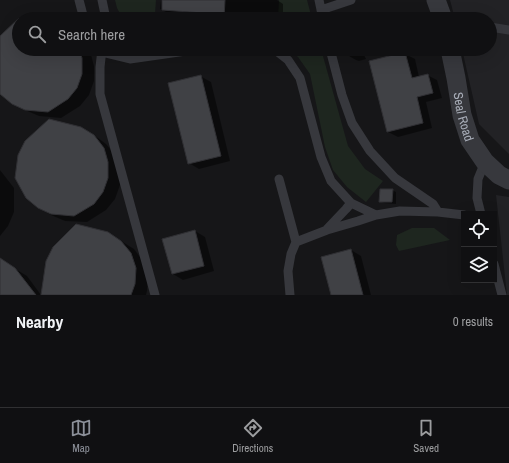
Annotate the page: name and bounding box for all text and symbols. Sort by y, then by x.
search box [12,12,497,56]
icon: search [26,23,48,45]
text: Search here [58,24,125,45]
street label: Seal Road [449,91,478,143]
map controls [461,211,497,283]
button: locate [461,211,497,247]
button: layers [461,247,497,283]
text: Nearby [16,310,63,333]
text: 0 results [453,313,493,330]
tab: Map [70,417,92,455]
tab: Directions [232,417,273,455]
tab: Saved [413,417,439,455]

